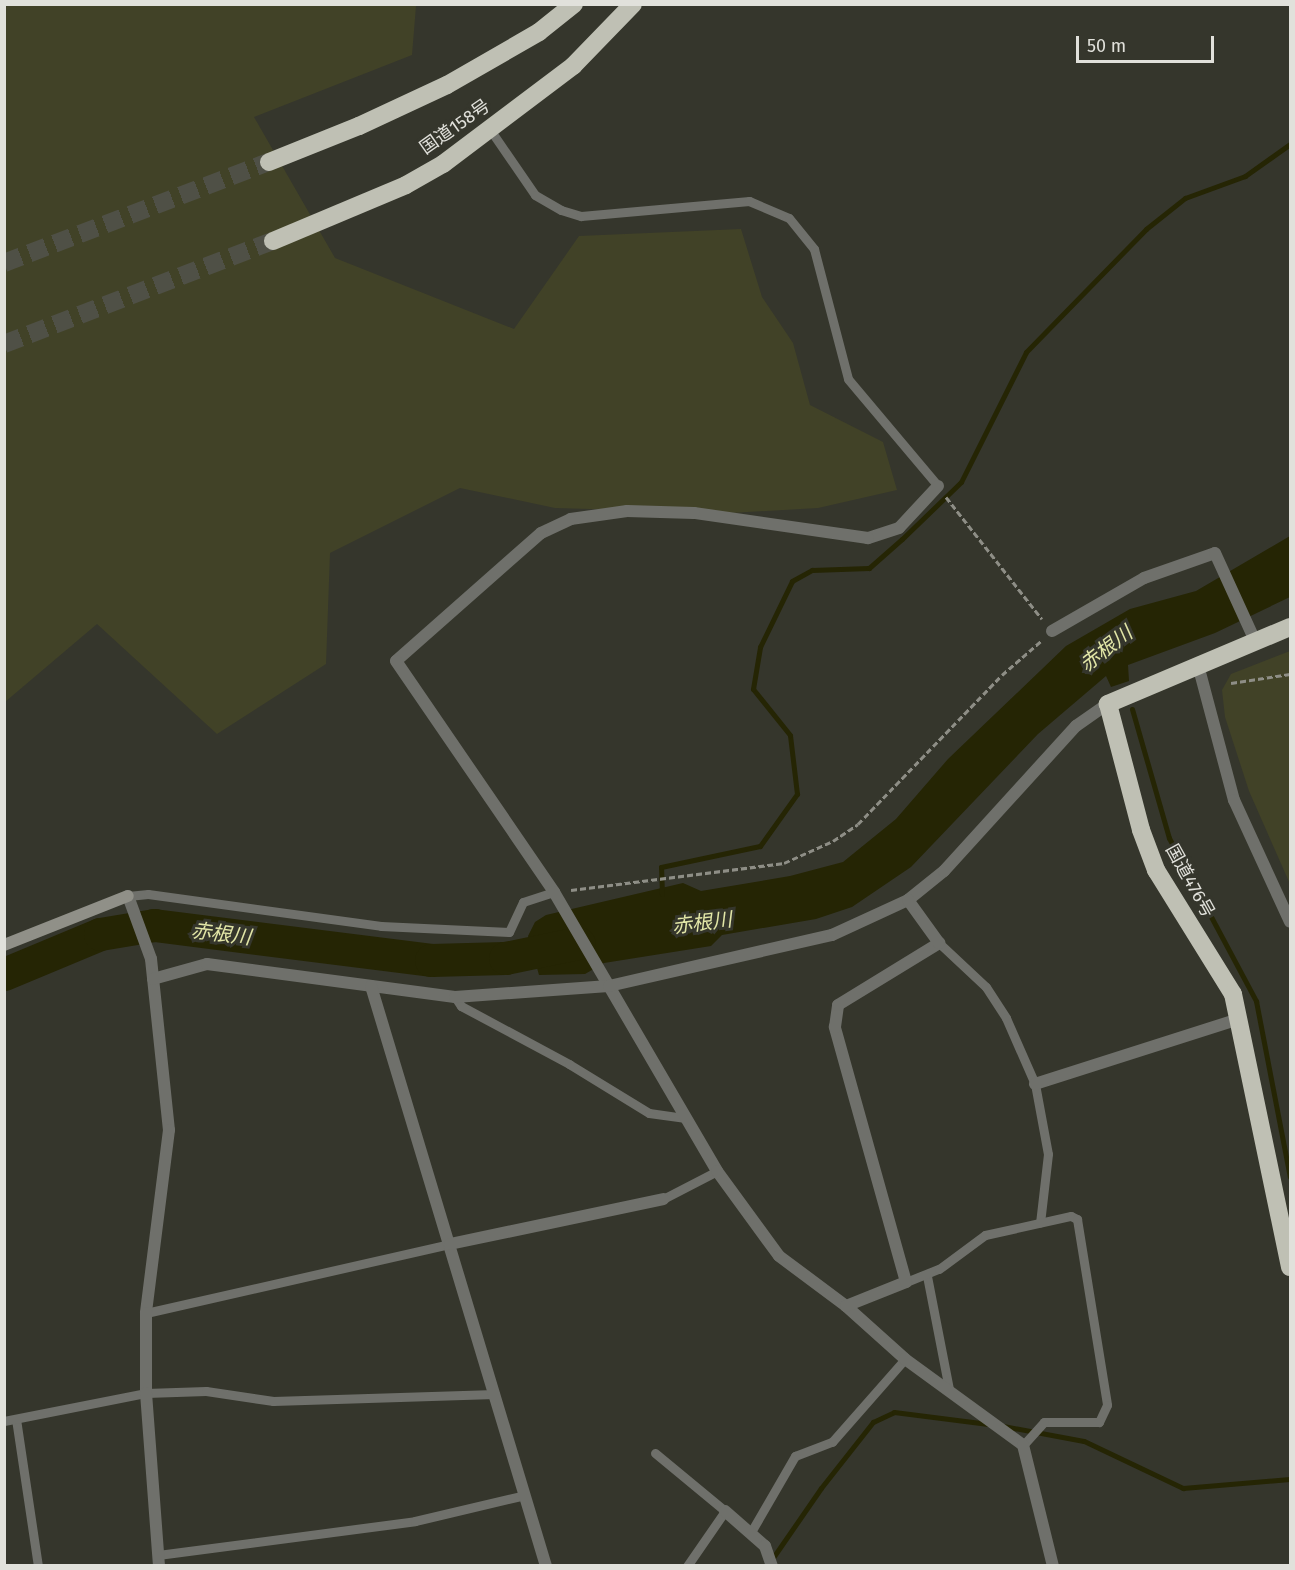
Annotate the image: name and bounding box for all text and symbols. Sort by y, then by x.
scale bar [1079,24,1217,62]
text: 50 m [1087,35,1126,57]
street label: 国道158号 [416,95,494,159]
water label: 赤根川 [1075,621,1137,677]
street label: 国道476号 [1161,841,1219,921]
water label: 赤根川 [671,907,733,939]
water label: 赤根川 [190,918,252,950]

